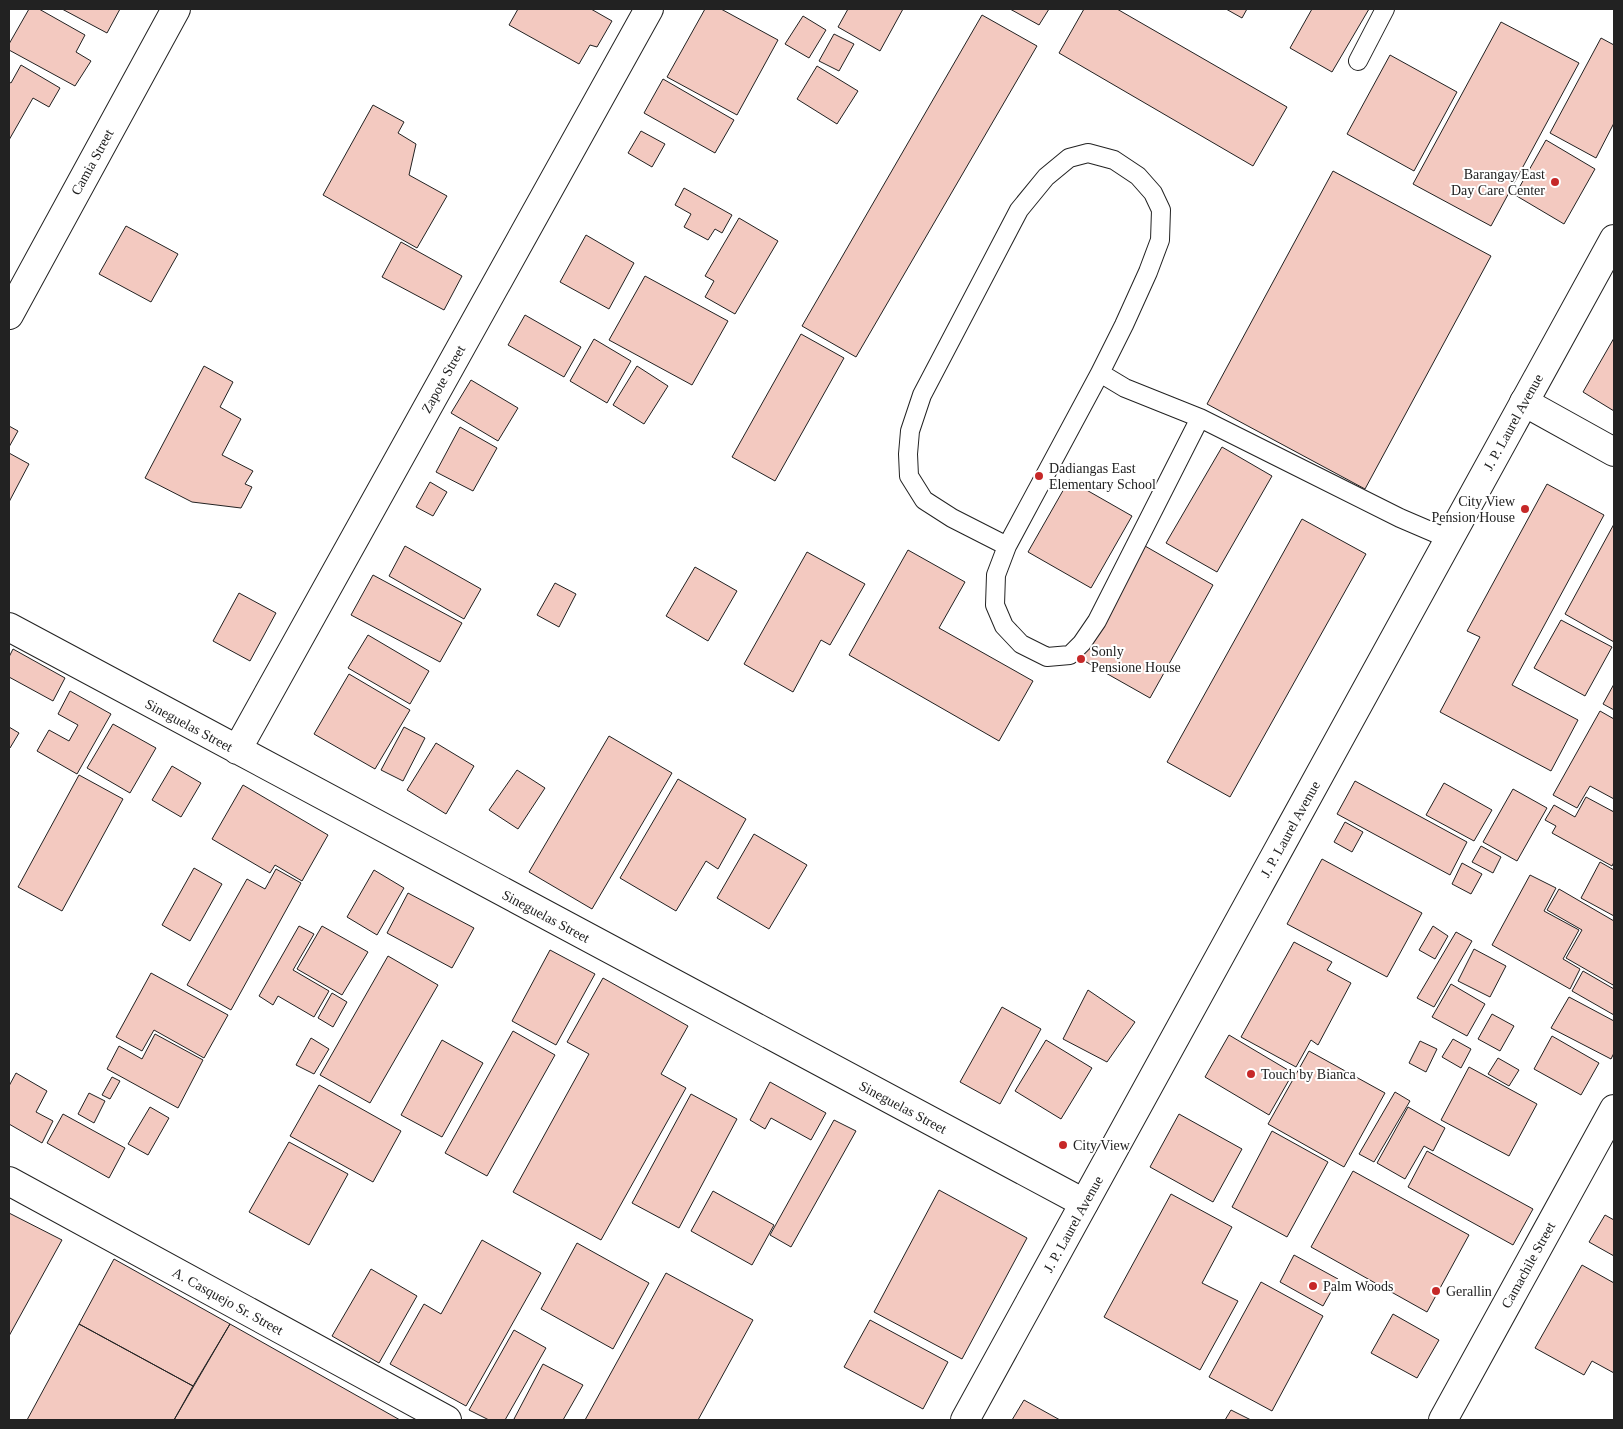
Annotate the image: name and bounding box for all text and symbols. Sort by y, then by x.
street label: Camia Street [68,127,117,198]
place label: Barangay East Day Care Center [1451,167,1545,198]
marker: Barangay East Day Care Center [1549,176,1561,188]
street label: Zapote Street [419,343,468,416]
street label: J. P. Laurel Avenue [1481,372,1546,473]
place label: Dadiangas East Elementary School [1049,461,1156,492]
marker: Dadiangas East Elementary School [1033,470,1045,482]
place label: City View Pension House [1431,494,1516,525]
marker: City View Pension House [1519,503,1531,515]
place label: Sonly Pensione House [1091,644,1181,675]
marker: Sonly Pensione House [1075,653,1087,665]
street label: Sineguelas Street [143,696,235,755]
street label: J. P. Laurel Avenue [1258,779,1323,880]
street label: Sineguelas Street [500,887,592,946]
place label: Touch by Bianca [1261,1067,1356,1082]
marker: Touch by Bianca [1245,1068,1257,1080]
street label: Sineguelas Street [857,1078,949,1137]
place label: City View [1073,1138,1131,1153]
marker: City View [1057,1139,1069,1151]
street label: J. P. Laurel Avenue [1041,1174,1106,1275]
street label: Camachile Street [1499,1220,1558,1311]
street label: A. Casquejo Sr. Street [170,1265,286,1338]
place label: Palm Woods [1323,1279,1394,1294]
marker: Palm Woods [1307,1280,1319,1292]
place label: Gerallin [1446,1284,1492,1299]
marker: Gerallin [1430,1285,1442,1297]

